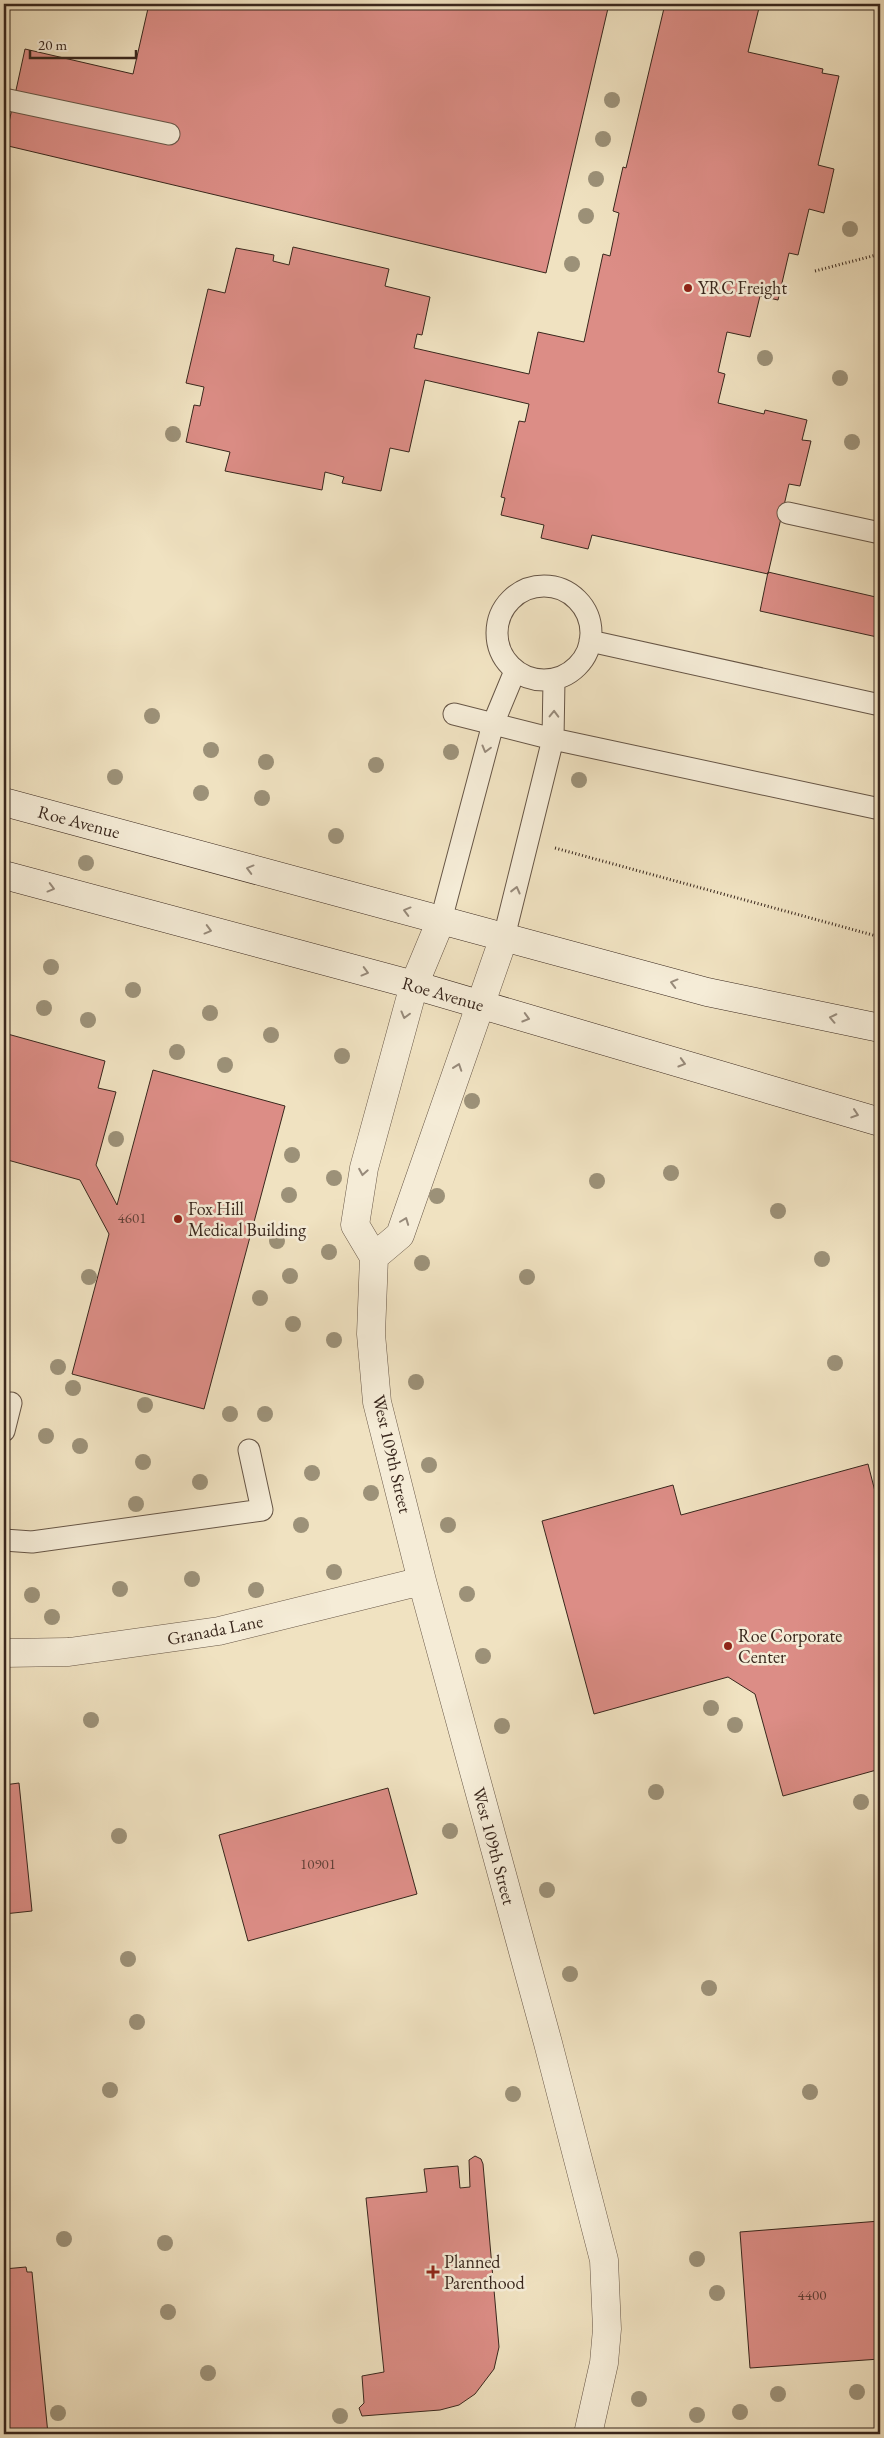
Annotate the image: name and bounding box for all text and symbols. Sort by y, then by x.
scale bar [30,28,136,60]
text: 20 m [38,35,67,54]
place label: YRC Freight [698,276,787,299]
marker: YRC Freight [682,282,694,294]
one-way arrow [548,710,559,718]
one-way arrow [481,745,492,754]
street label: Roe Avenue [36,800,123,843]
one-way arrow [246,864,254,874]
one-way arrow [46,882,54,892]
one-way arrow [510,885,521,894]
one-way arrow [403,907,411,917]
one-way arrow [203,924,212,935]
one-way arrow [360,967,368,977]
street label: Roe Avenue [400,971,487,1016]
one-way arrow [670,979,678,989]
one-way arrow [401,1011,411,1019]
one-way arrow [521,1012,530,1022]
one-way arrow [828,1014,837,1024]
one-way arrow [678,1057,686,1068]
one-way arrow [452,1063,462,1072]
one-way arrow [851,1108,859,1118]
one-way arrow [359,1168,369,1176]
place label: Fox Hill Medical Building [188,1197,306,1241]
house number: 4601 [118,1208,146,1227]
marker: Fox Hill Medical Building [172,1213,184,1225]
one-way arrow [399,1217,409,1225]
street label: West 109th Street [368,1392,417,1516]
street label: Granada Lane [165,1609,265,1650]
place label: Roe Corporate Center [738,1624,842,1668]
marker: Roe Corporate Center [722,1640,734,1652]
street label: West 109th Street [468,1785,521,1908]
house number: 10901 [300,1854,336,1873]
place label: Planned Parenthood [444,2250,525,2294]
marker: Planned Parenthood [426,2265,440,2279]
house number: 4400 [798,2285,826,2304]

